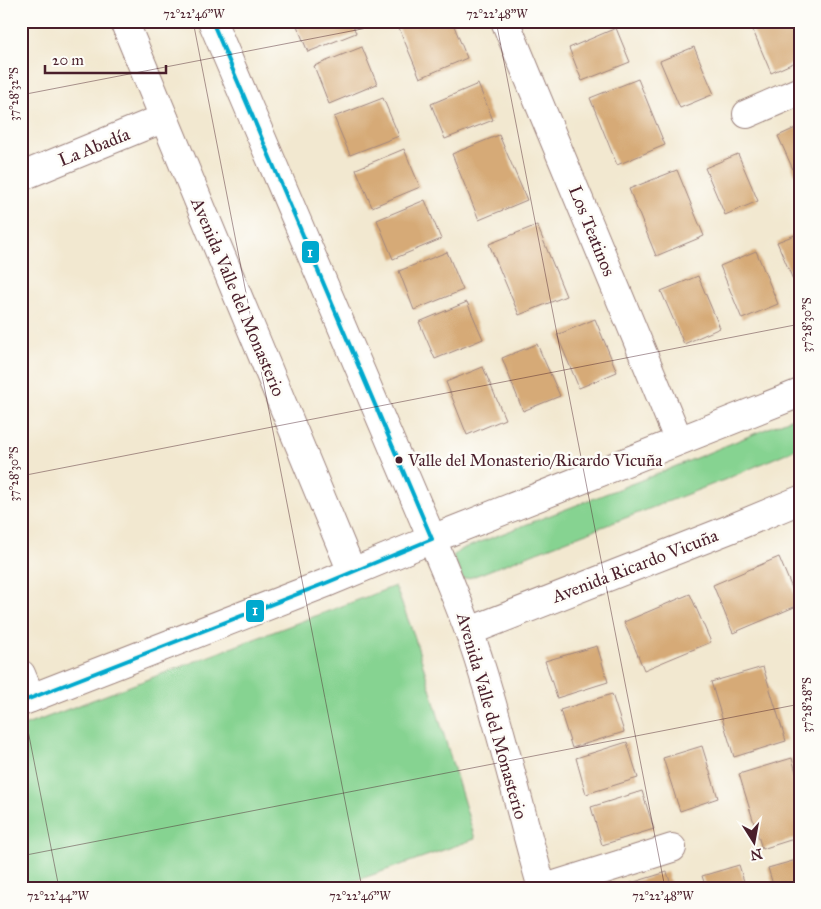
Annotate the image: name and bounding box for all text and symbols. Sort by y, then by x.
text: 72°22'46"W [163,7,225,21]
text: 72°22'48"W [466,7,528,21]
scale bar [45,42,166,74]
text: 20 m [52,51,84,69]
text: 37°28'32"S [7,67,21,121]
street label: La Abadía [55,123,133,171]
street label: Los Teatinos [564,182,620,280]
street label: Avenida Valle del Monasterio [186,193,290,400]
line badge: 1 [301,240,320,264]
text: 1 [307,244,313,261]
text: 37°28'30"S [800,297,814,353]
text: 37°28'30"S [7,446,21,502]
place label: Valle del Monasterio/Ricardo Vicuña [407,450,663,471]
marker: Valle del Monasterio/Ricardo Vicuña [394,455,404,465]
street label: Avenida Ricardo Vicuña [548,524,721,608]
line badge: 1 [245,599,265,623]
text: 1 [252,602,258,619]
street label: Avenida Valle del Monasterio [452,609,532,822]
text: 37°28'28"S [800,677,814,733]
north arrow [728,816,778,866]
text: N [749,845,764,864]
text: 72°22'44"W [27,889,90,903]
text: 72°22'46"W [329,889,391,903]
text: 72°22'48"W [632,889,694,903]

